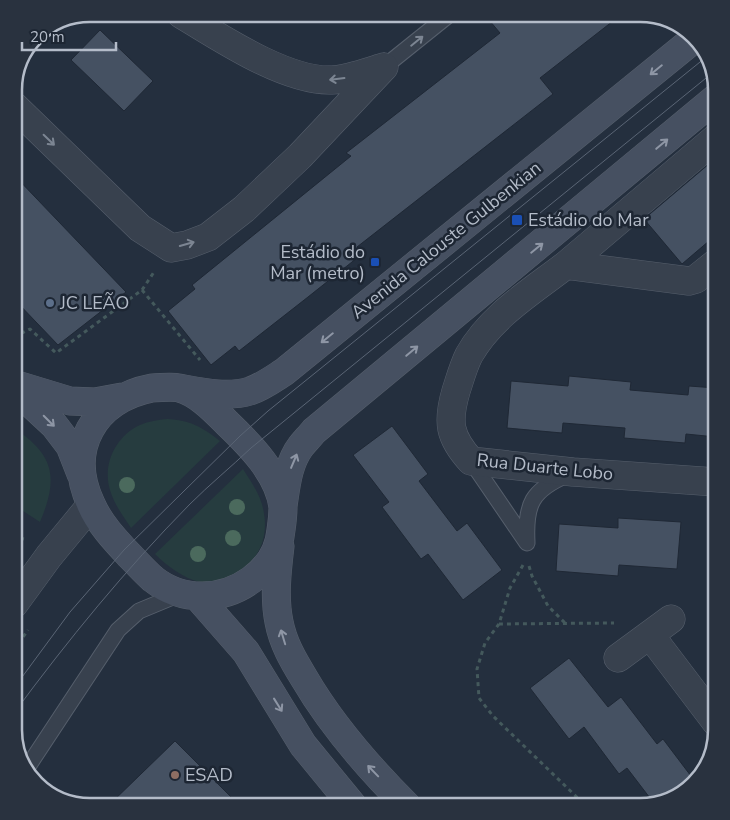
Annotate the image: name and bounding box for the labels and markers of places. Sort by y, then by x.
place label: Estádio do Mar [528,208,649,232]
marker: Estádio do Mar [510,213,524,227]
place label: Estádio do Mar (metro) [270,240,365,285]
marker: Estádio do Mar (metro) [369,256,381,268]
place label: JC LEÃO [59,291,129,315]
marker: JC LEÃO [44,297,56,309]
place label: ESAD [185,763,233,787]
marker: ESAD [169,769,181,781]

